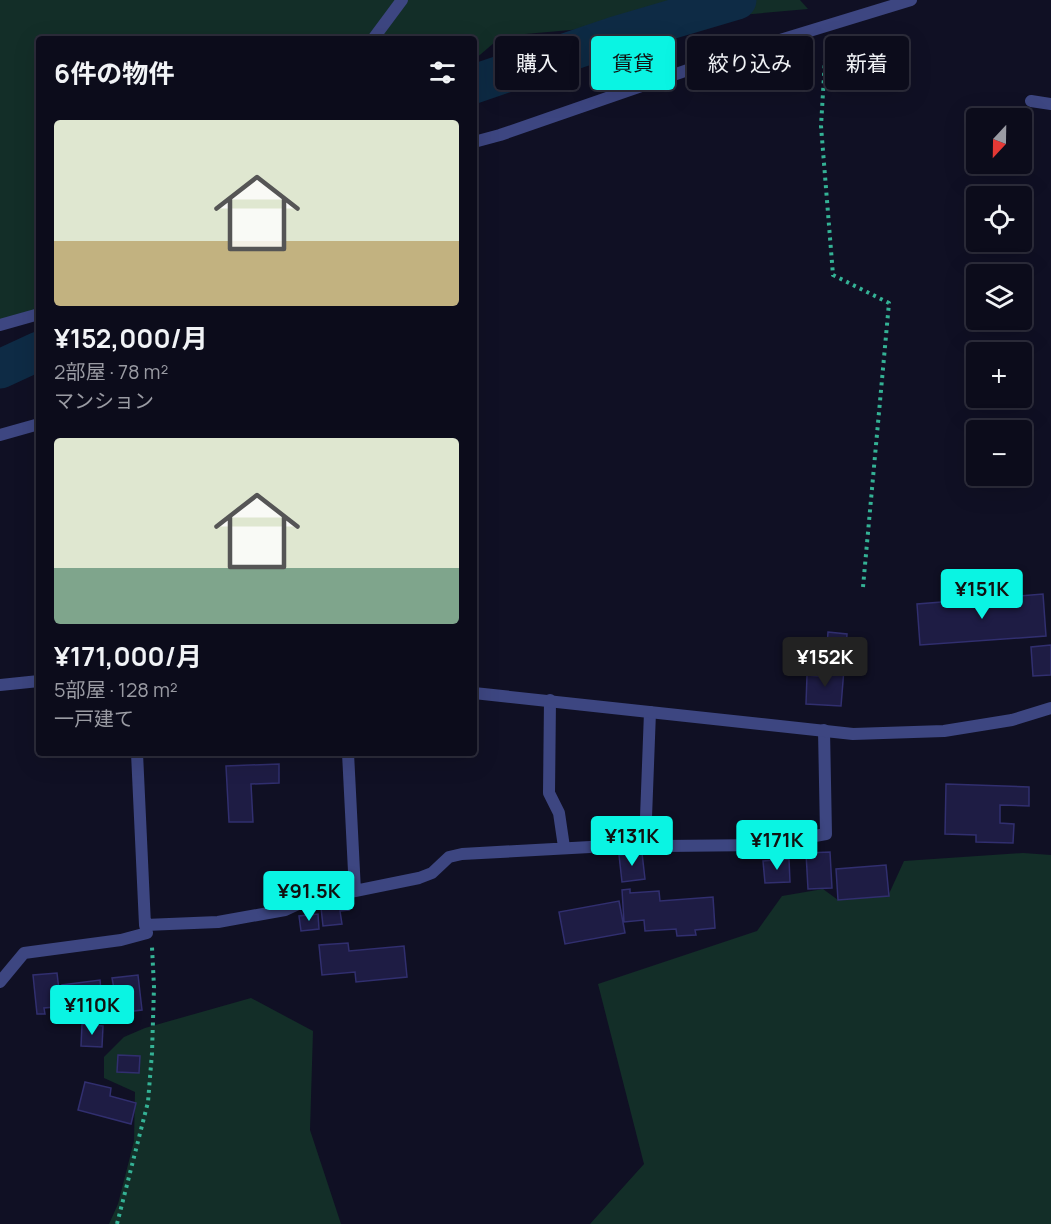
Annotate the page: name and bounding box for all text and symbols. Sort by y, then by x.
chip: 購入 [495,36,579,90]
chip: 賃貸 [591,36,675,90]
chip: 絞り込み [687,36,813,90]
chip: 新着 [825,36,909,90]
text: 6件の物件 [54,55,174,91]
icon: filters [426,56,459,89]
north arrow [966,108,1032,174]
map controls [966,108,1032,486]
icon: home [203,159,311,267]
button: locate [966,186,1032,252]
button: layers [966,264,1032,330]
text: ¥152,000/月 [54,320,208,356]
button: + [966,342,1032,408]
text: 2部屋 · 78 m² [54,358,169,385]
text: マンション [54,387,154,414]
button: − [966,420,1032,486]
icon: home [203,477,311,585]
pin: ¥151K [940,569,1024,620]
text: ¥151K [955,575,1009,602]
pin: ¥152K [783,637,867,688]
text: ¥171,000/月 [54,638,202,674]
text: ¥152K [796,643,854,670]
text: 5部屋 · 128 m² [54,676,178,703]
text: 一戸建て [54,705,134,732]
pin: ¥131K [590,816,674,867]
pin: ¥171K [735,820,819,871]
text: ¥131K [605,822,659,849]
text: ¥171K [750,826,804,853]
pin: ¥91.5K [260,871,358,922]
text: ¥91.5K [277,877,341,904]
pin: ¥110K [50,985,134,1036]
text: ¥110K [64,991,120,1018]

